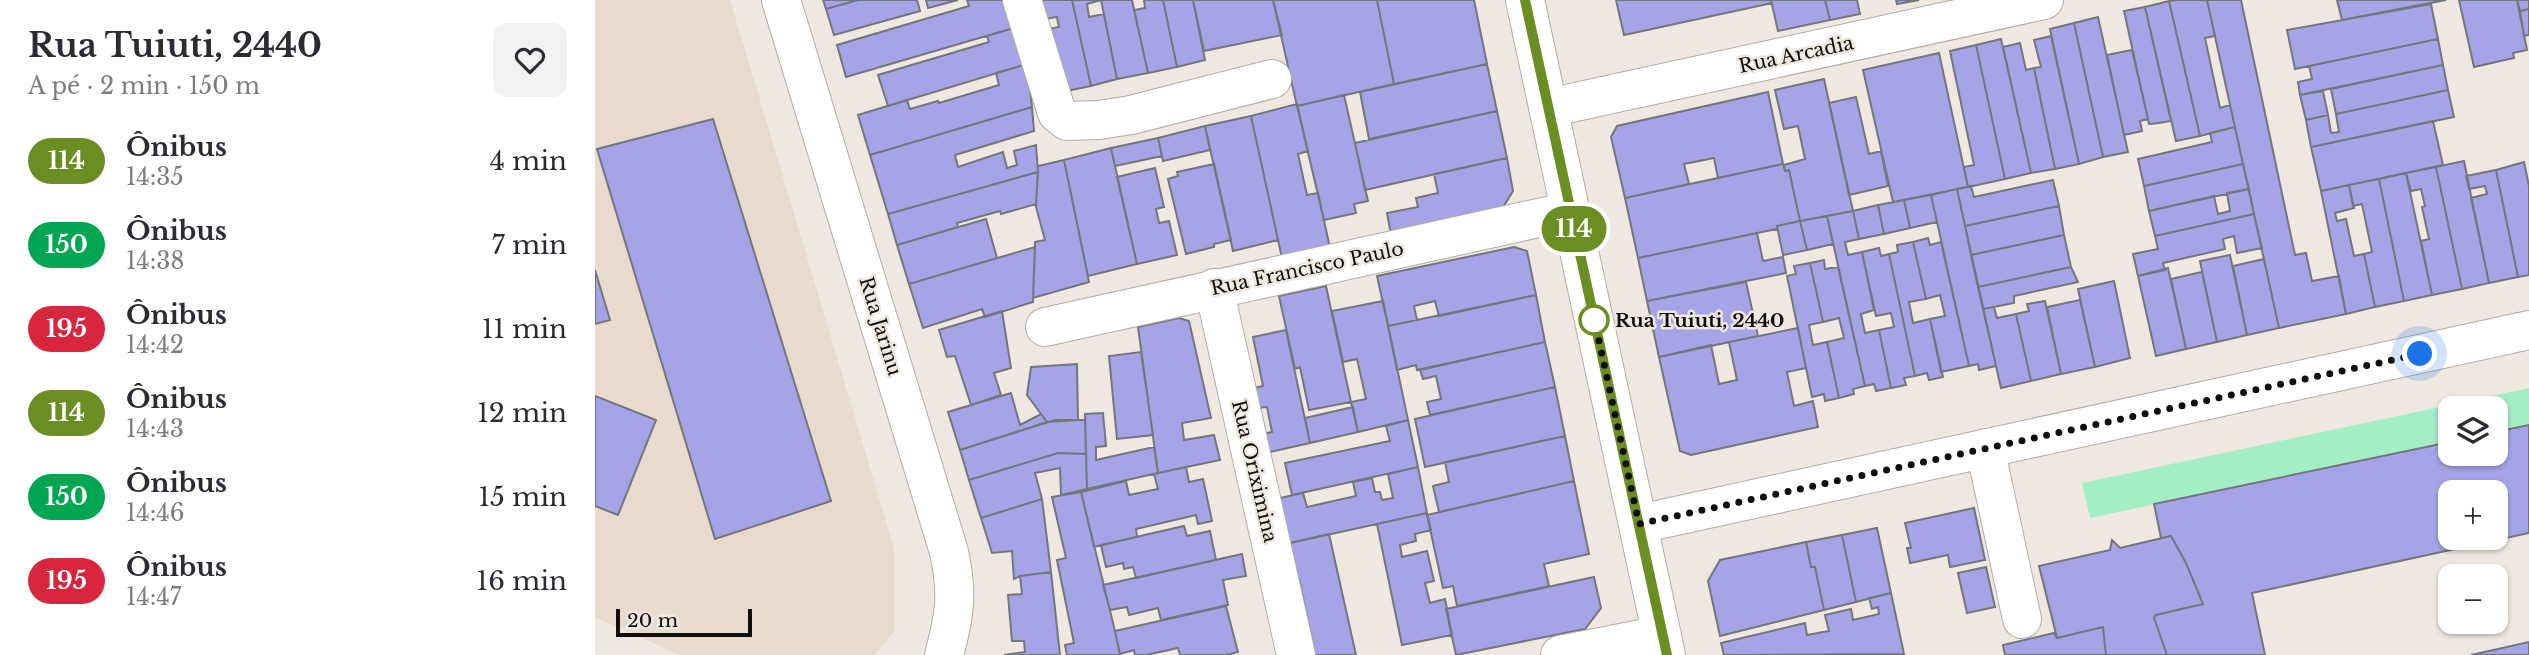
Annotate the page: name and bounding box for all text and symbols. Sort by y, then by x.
button: heart [493,23,567,97]
text: Rua Tuiuti, 2440 [28,25,322,66]
street label: Rua Arcadia [1737,31,1856,78]
text: A pé · 2 min · 150 m [28,72,260,100]
text: Ônibus [126,131,227,163]
text: 4 min [490,145,567,177]
text: 114 [48,146,85,175]
text: 14:35 [126,163,184,191]
line badge: 114 [1534,206,1614,252]
text: 114 [1556,214,1592,243]
text: Ônibus [126,215,227,247]
text: 7 min [492,229,567,261]
text: 150 [45,230,88,259]
street label: Rua Francisco Paulo [1208,237,1406,300]
text: 14:38 [126,247,184,275]
street label: Rua Jarinu [855,274,907,379]
text: Ônibus [126,299,227,331]
marker: Rua Tuiuti, 2440 [1579,305,1609,335]
place label: Rua Tuiuti, 2440 [1615,309,1784,332]
text: 11 min [482,313,567,345]
text: 195 [46,314,87,343]
text: 14:42 [126,331,184,359]
your location [2402,336,2437,371]
text: Ônibus [126,383,227,415]
map controls [2438,396,2508,634]
button: layers [2438,396,2508,466]
text: 12 min [477,397,567,429]
text: 114 [48,398,85,427]
street label: Rua Oriximina [1227,398,1282,545]
text: 14:43 [126,415,184,443]
text: Ônibus [126,467,227,499]
button: + [2438,480,2508,550]
text: 15 min [478,481,567,513]
text: 150 [45,482,88,511]
text: 14:46 [126,499,185,527]
text: Ônibus [126,551,227,583]
button: − [2438,564,2508,634]
text: 16 min [477,565,567,597]
text: 195 [46,566,87,595]
text: 14:47 [126,583,181,611]
scale bar [616,606,753,638]
text: 20 m [627,609,678,632]

